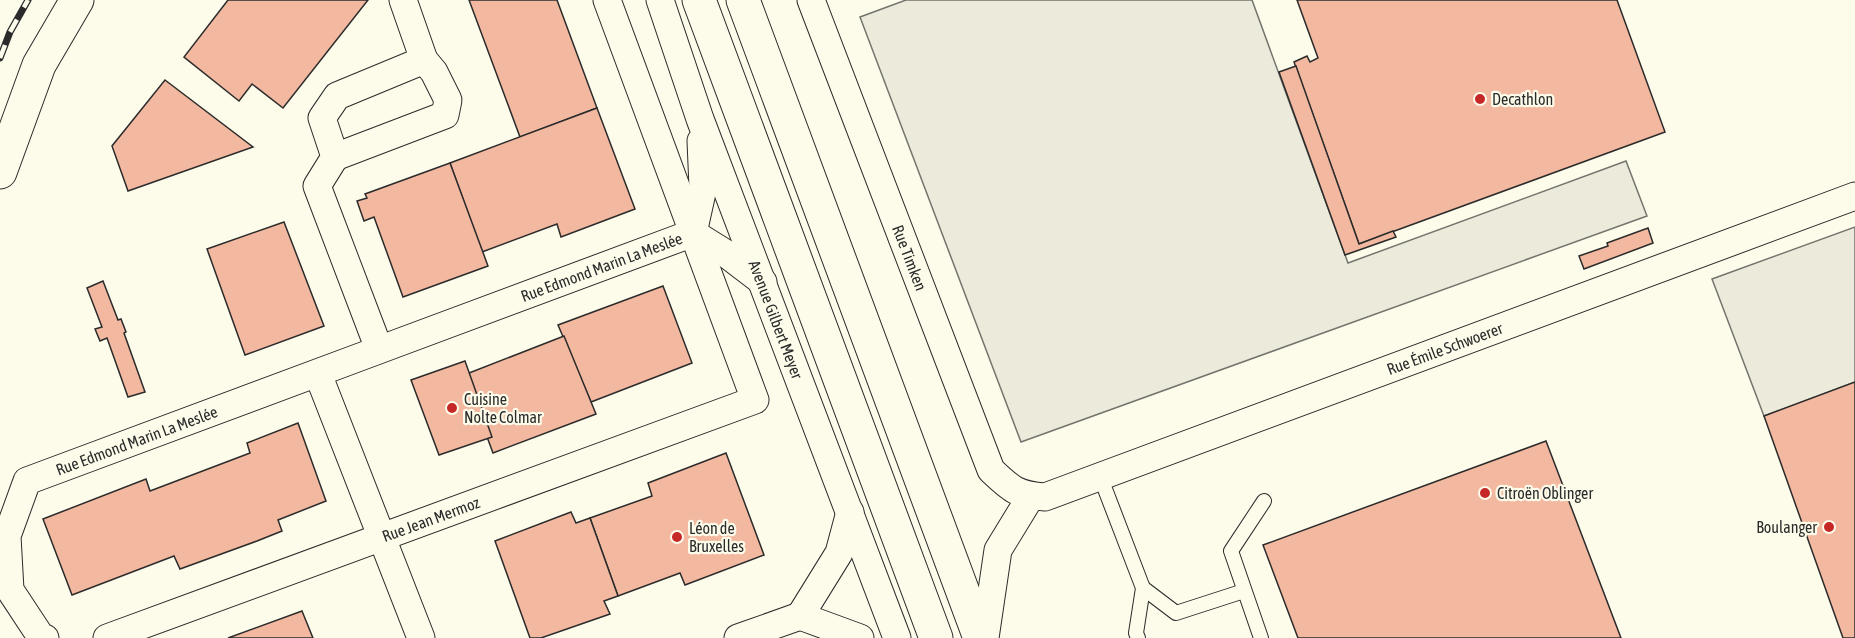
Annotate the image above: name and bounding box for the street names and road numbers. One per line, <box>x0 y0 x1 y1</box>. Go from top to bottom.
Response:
street label: Rue Timken <box>889 222 930 293</box>
street label: Rue Edmond Marin La Meslée <box>518 229 685 305</box>
street label: Avenue Gilbert Meyer <box>745 258 807 382</box>
street label: Rue Émile Schwoerer <box>1384 319 1505 378</box>
street label: Rue Edmond Marin La Meslée <box>53 402 220 479</box>
street label: Rue Jean Mermoz <box>380 493 482 545</box>

